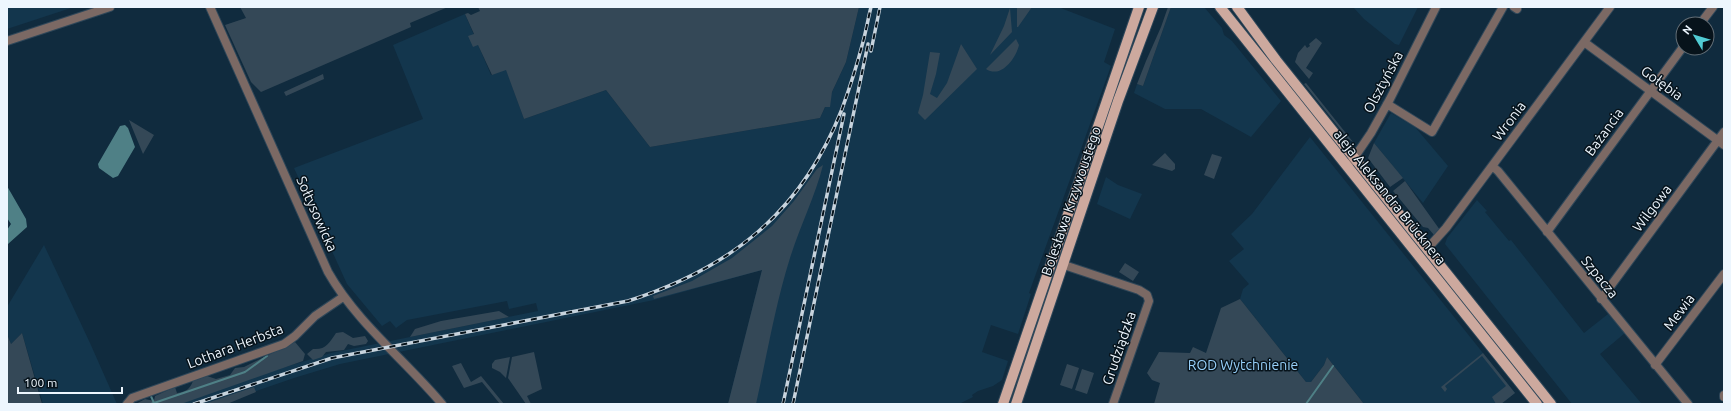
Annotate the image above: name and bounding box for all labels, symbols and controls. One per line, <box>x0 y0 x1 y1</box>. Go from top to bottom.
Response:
north arrow <box>1675 16 1715 56</box>
text: N <box>1680 23 1694 37</box>
street label: Olsztyńska <box>1360 48 1406 116</box>
street label: Gołębia <box>1638 62 1686 104</box>
street label: Wronia <box>1489 98 1529 144</box>
street label: Bażancia <box>1581 105 1627 159</box>
street label: Bolesława Krzywoustego <box>1038 124 1104 278</box>
street label: aleja Aleksandra Brücknera <box>1331 126 1449 268</box>
street label: Sołtysowicka <box>293 174 341 254</box>
street label: Wilgowa <box>1629 181 1675 235</box>
street label: Szpacza <box>1578 253 1622 301</box>
street label: Mewia <box>1660 291 1698 333</box>
street label: Grudziądzka <box>1099 309 1139 387</box>
street label: Lothara Herbsta <box>185 320 285 372</box>
park label: ROD Wytchnienie <box>1188 357 1298 373</box>
scale bar <box>18 369 122 395</box>
text: 100 m <box>24 376 57 389</box>

